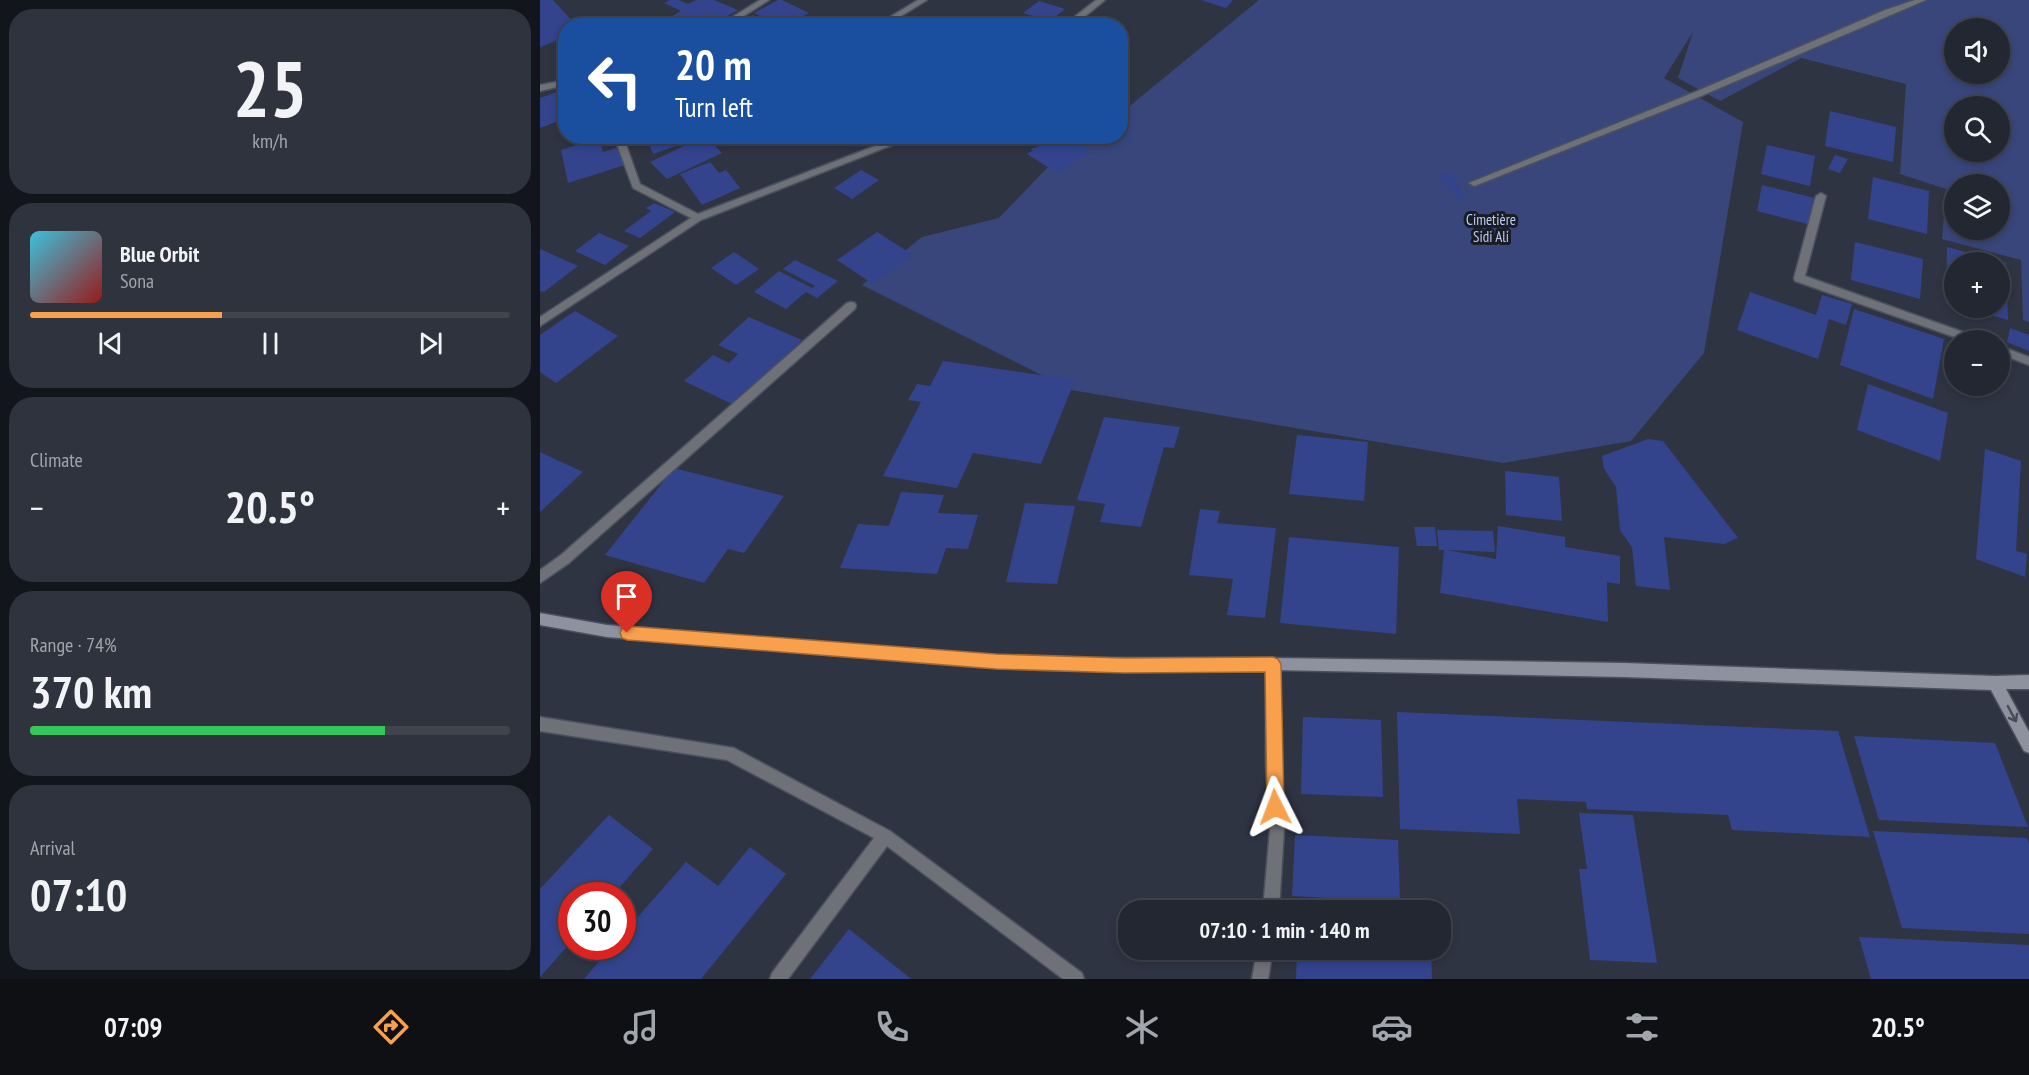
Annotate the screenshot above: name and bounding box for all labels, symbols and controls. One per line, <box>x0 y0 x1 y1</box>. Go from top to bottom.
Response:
map controls <box>1944 18 2010 396</box>
button: sound <box>1944 18 2010 84</box>
text: 20 m <box>675 37 752 92</box>
text: 25 <box>233 38 307 139</box>
icon: left <box>576 42 654 120</box>
text: Turn left <box>675 90 753 124</box>
button: search <box>1944 96 2010 162</box>
text: km/h <box>252 128 288 154</box>
button: layers <box>1944 174 2010 240</box>
park label: Cimetière Sidi Ali <box>1466 210 1516 246</box>
text: Blue Orbit <box>120 240 199 268</box>
button: + <box>1944 252 2010 318</box>
text: Sona <box>120 268 154 294</box>
icon: previous <box>94 327 127 360</box>
icon: pause <box>254 327 287 360</box>
icon: next <box>414 327 447 360</box>
button: − <box>1944 330 2010 396</box>
text: Climate <box>30 447 83 473</box>
text: 20.5° <box>225 477 315 535</box>
text: − <box>30 486 44 529</box>
text: + <box>496 486 510 529</box>
pin <box>601 571 652 633</box>
icon: arrive <box>610 580 643 613</box>
text: Range · 74% <box>30 632 117 658</box>
text: 370 km <box>30 662 152 720</box>
one-way arrow <box>2007 705 2018 723</box>
position arrow <box>1243 775 1307 839</box>
text: Arrival <box>30 835 75 861</box>
text: 07:10 <box>30 865 127 923</box>
speed limit sign: 30 <box>558 882 636 960</box>
text: 07:10 · 1 min · 140 m <box>1199 916 1370 944</box>
icon: directions <box>370 1006 412 1048</box>
icon: music <box>620 1006 662 1048</box>
icon: phone <box>871 1006 913 1048</box>
icon: climate <box>1121 1006 1163 1048</box>
icon: car <box>1371 1006 1413 1048</box>
icon: filters <box>1621 1006 1663 1048</box>
text: 07:09 <box>104 1010 162 1044</box>
text: 20.5° <box>1871 1010 1925 1044</box>

